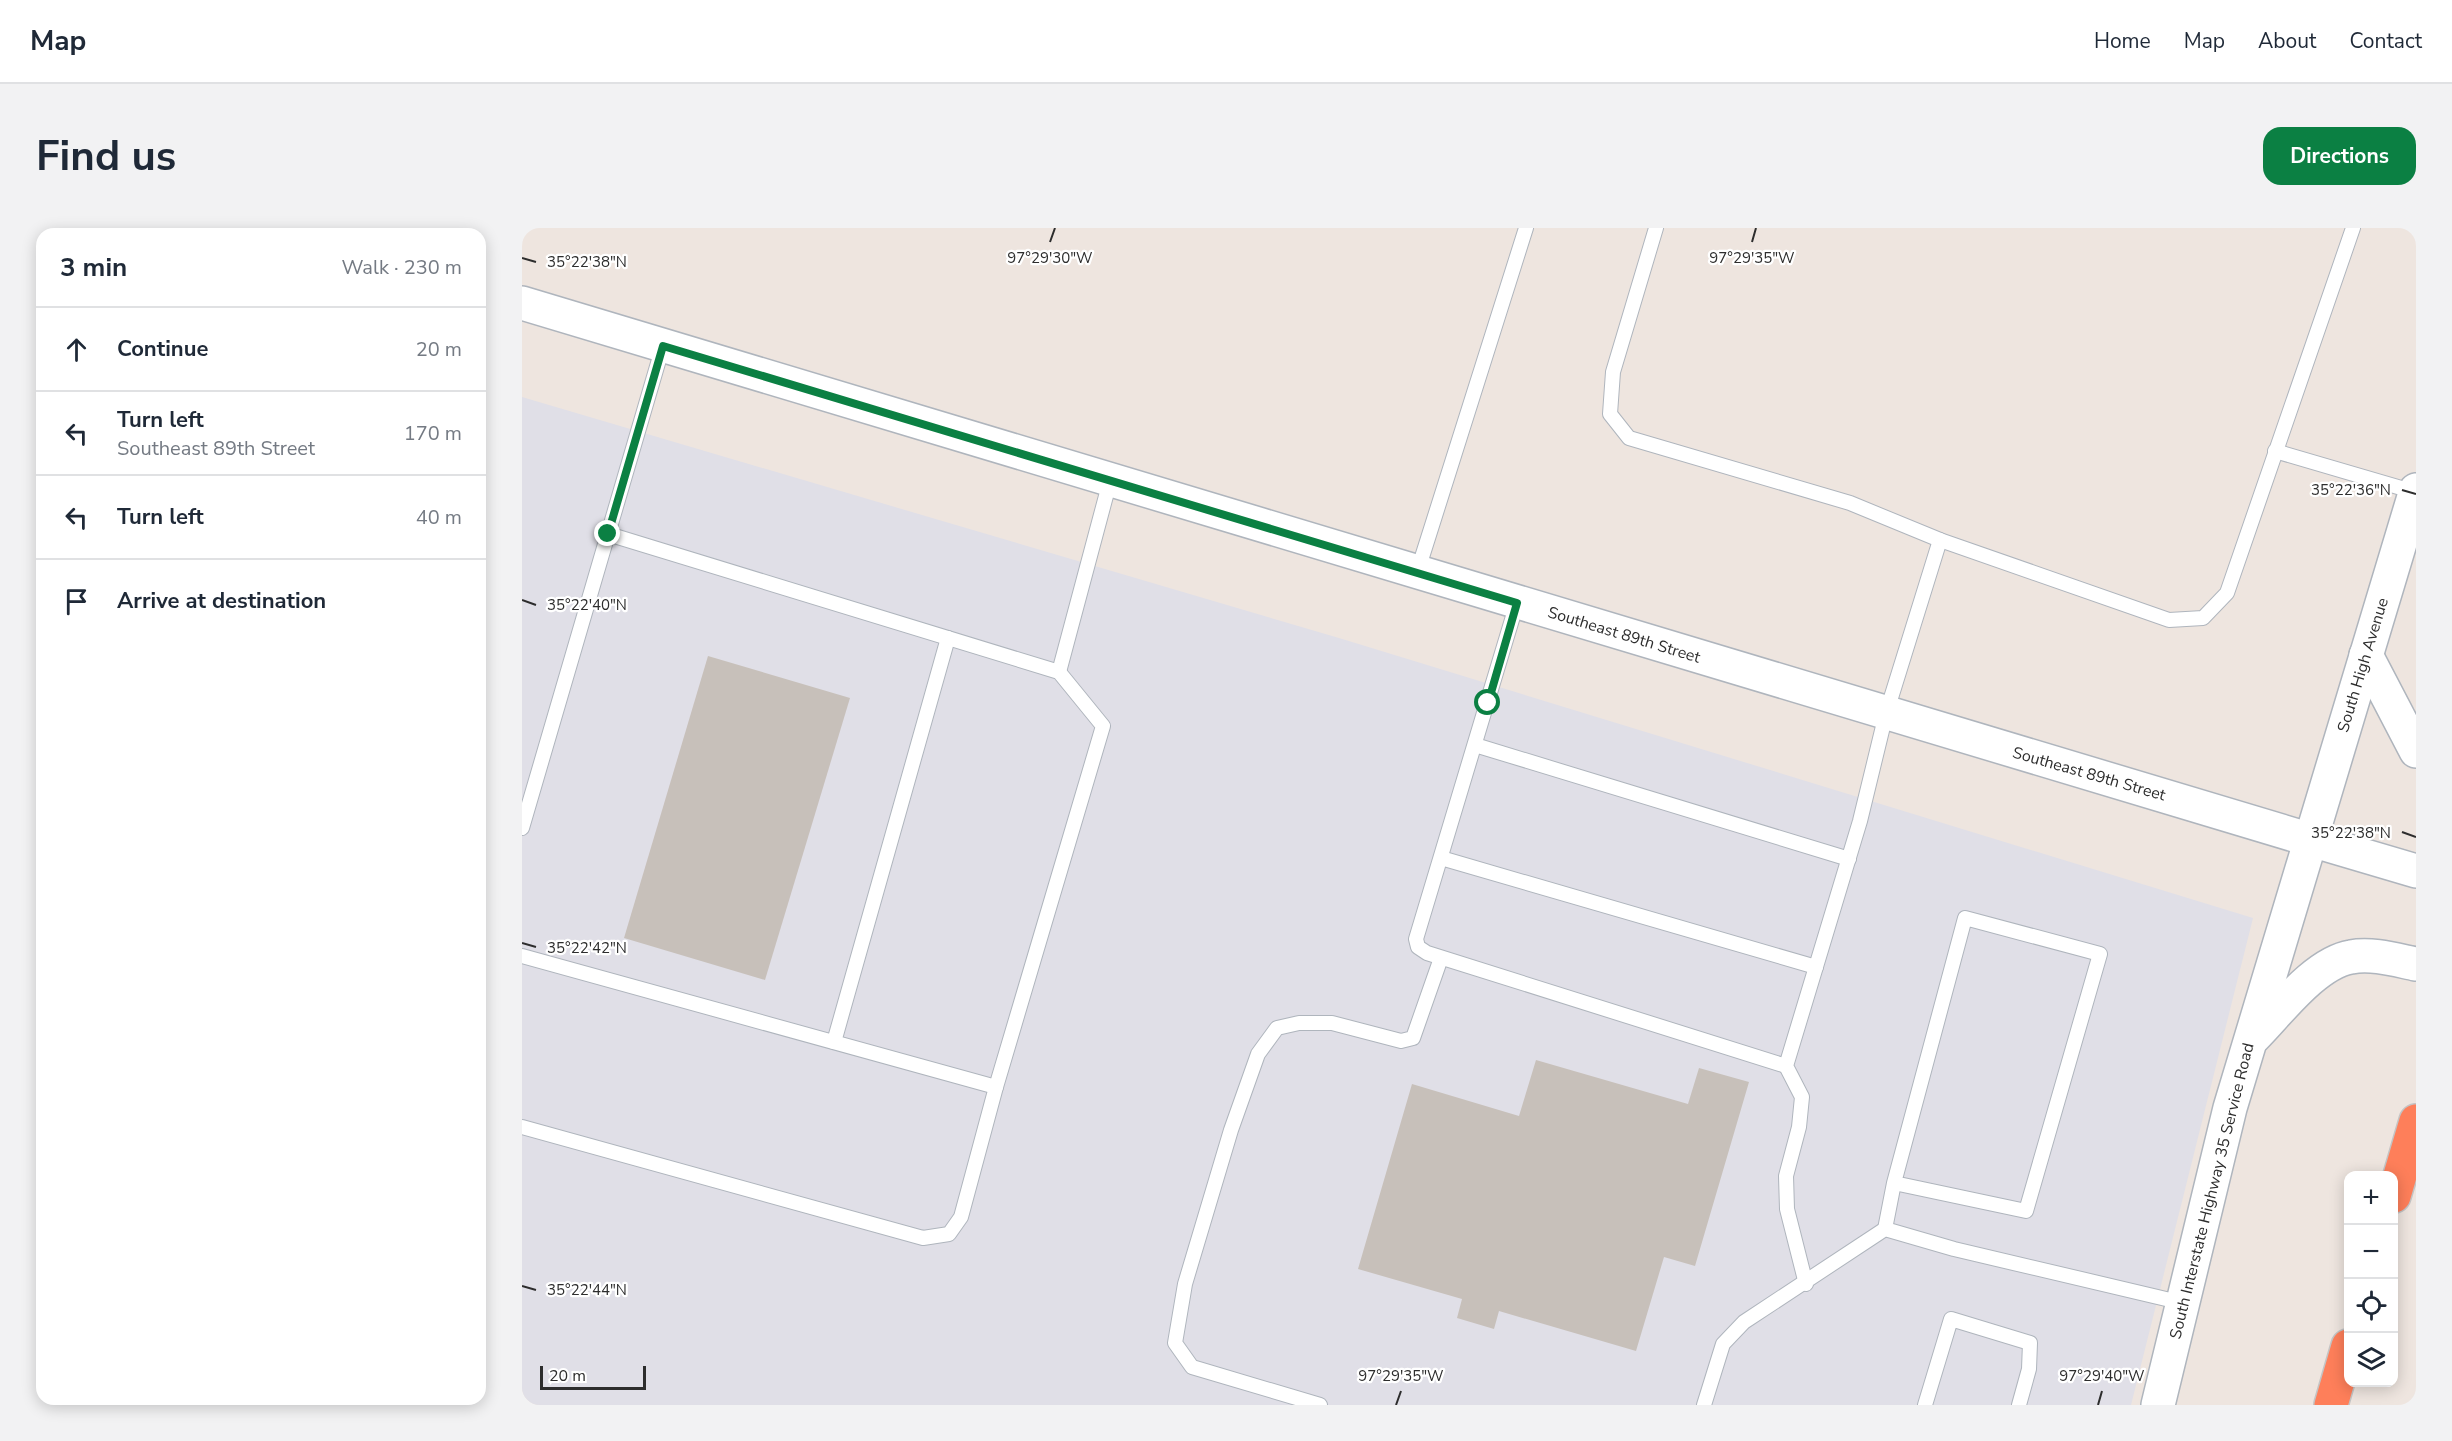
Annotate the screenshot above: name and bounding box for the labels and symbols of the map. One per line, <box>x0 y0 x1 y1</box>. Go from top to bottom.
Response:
text: 97°29'30"W <box>1007 248 1093 268</box>
text: 97°29'35"W <box>1709 248 1795 268</box>
text: 35°22'38"N <box>547 252 627 272</box>
text: 35°22'36"N <box>2311 480 2391 500</box>
route end <box>594 520 620 546</box>
text: 35°22'40"N <box>547 595 627 615</box>
street label: South High Avenue <box>2332 595 2394 735</box>
street label: Southeast 89th Street <box>1545 601 1703 669</box>
route start <box>1474 689 1500 715</box>
street label: Southeast 89th Street <box>2010 742 2169 807</box>
text: 35°22'38"N <box>2311 823 2391 843</box>
text: 35°22'42"N <box>547 938 627 958</box>
street label: South Interstate Highway 35 Service Road <box>2164 1041 2260 1341</box>
text: 35°22'44"N <box>547 1280 627 1300</box>
scale bar <box>540 1363 646 1390</box>
text: 97°29'35"W <box>1358 1366 1444 1386</box>
text: 97°29'40"W <box>2059 1366 2145 1386</box>

